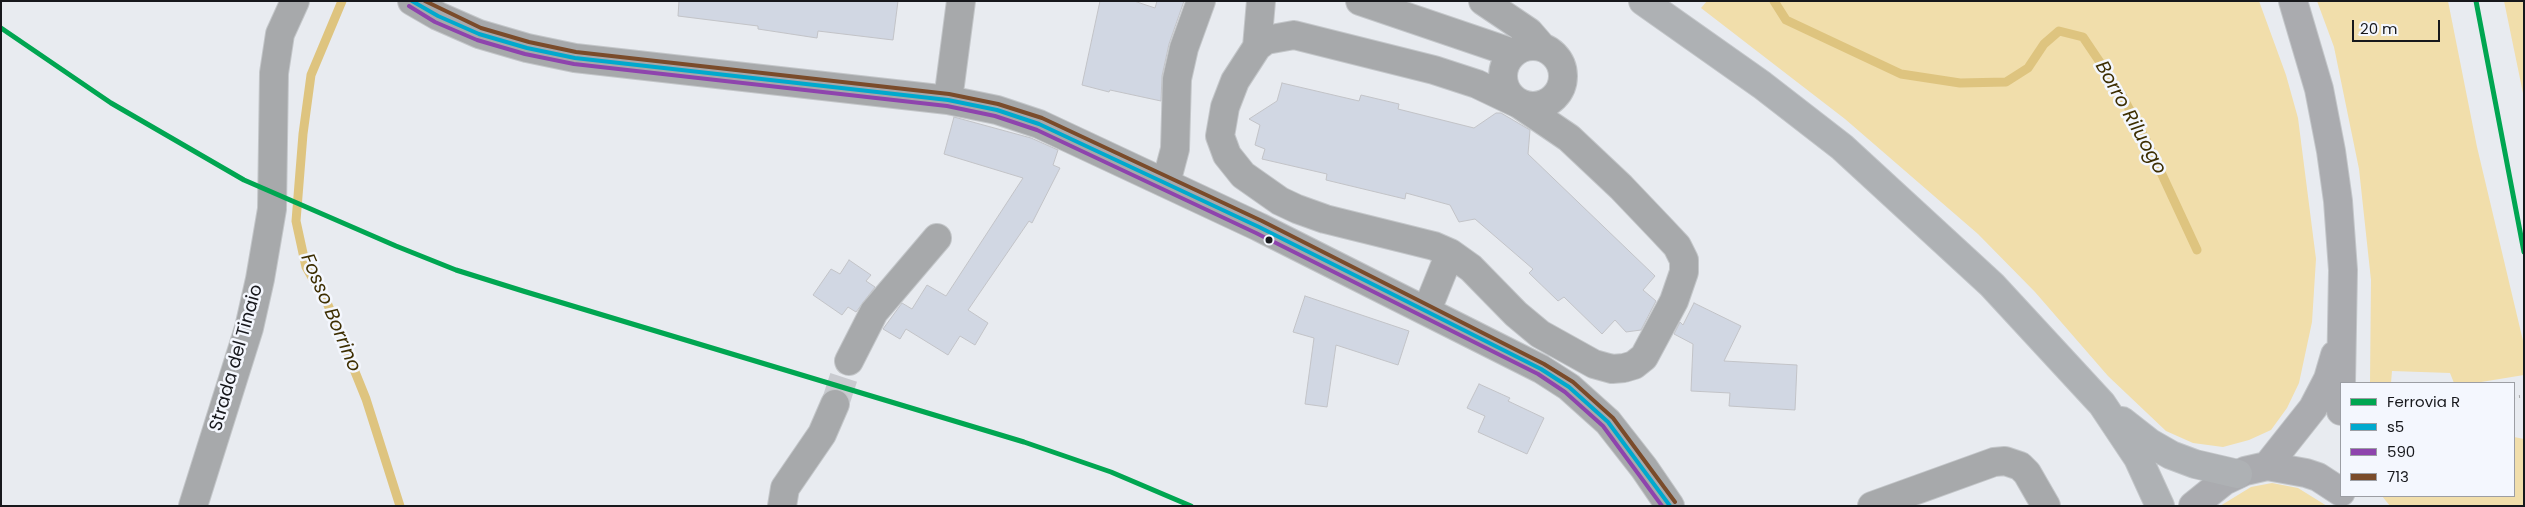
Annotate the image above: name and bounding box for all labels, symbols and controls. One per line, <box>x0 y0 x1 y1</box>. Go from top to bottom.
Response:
scale bar <box>2355 10 2442 42</box>
text: 20 m <box>2360 18 2398 39</box>
water label: Borro Riluogo <box>2089 57 2171 179</box>
unlabelled marker <box>1264 235 1274 245</box>
water label: Fosso Borrino <box>295 250 365 376</box>
street label: Strada del Tinaio <box>206 282 268 434</box>
legend <box>2340 382 2515 497</box>
text: Ferrovia R <box>2387 391 2460 412</box>
text: s5 <box>2387 416 2404 437</box>
text: 590 <box>2387 441 2415 462</box>
text: 713 <box>2387 466 2409 487</box>

